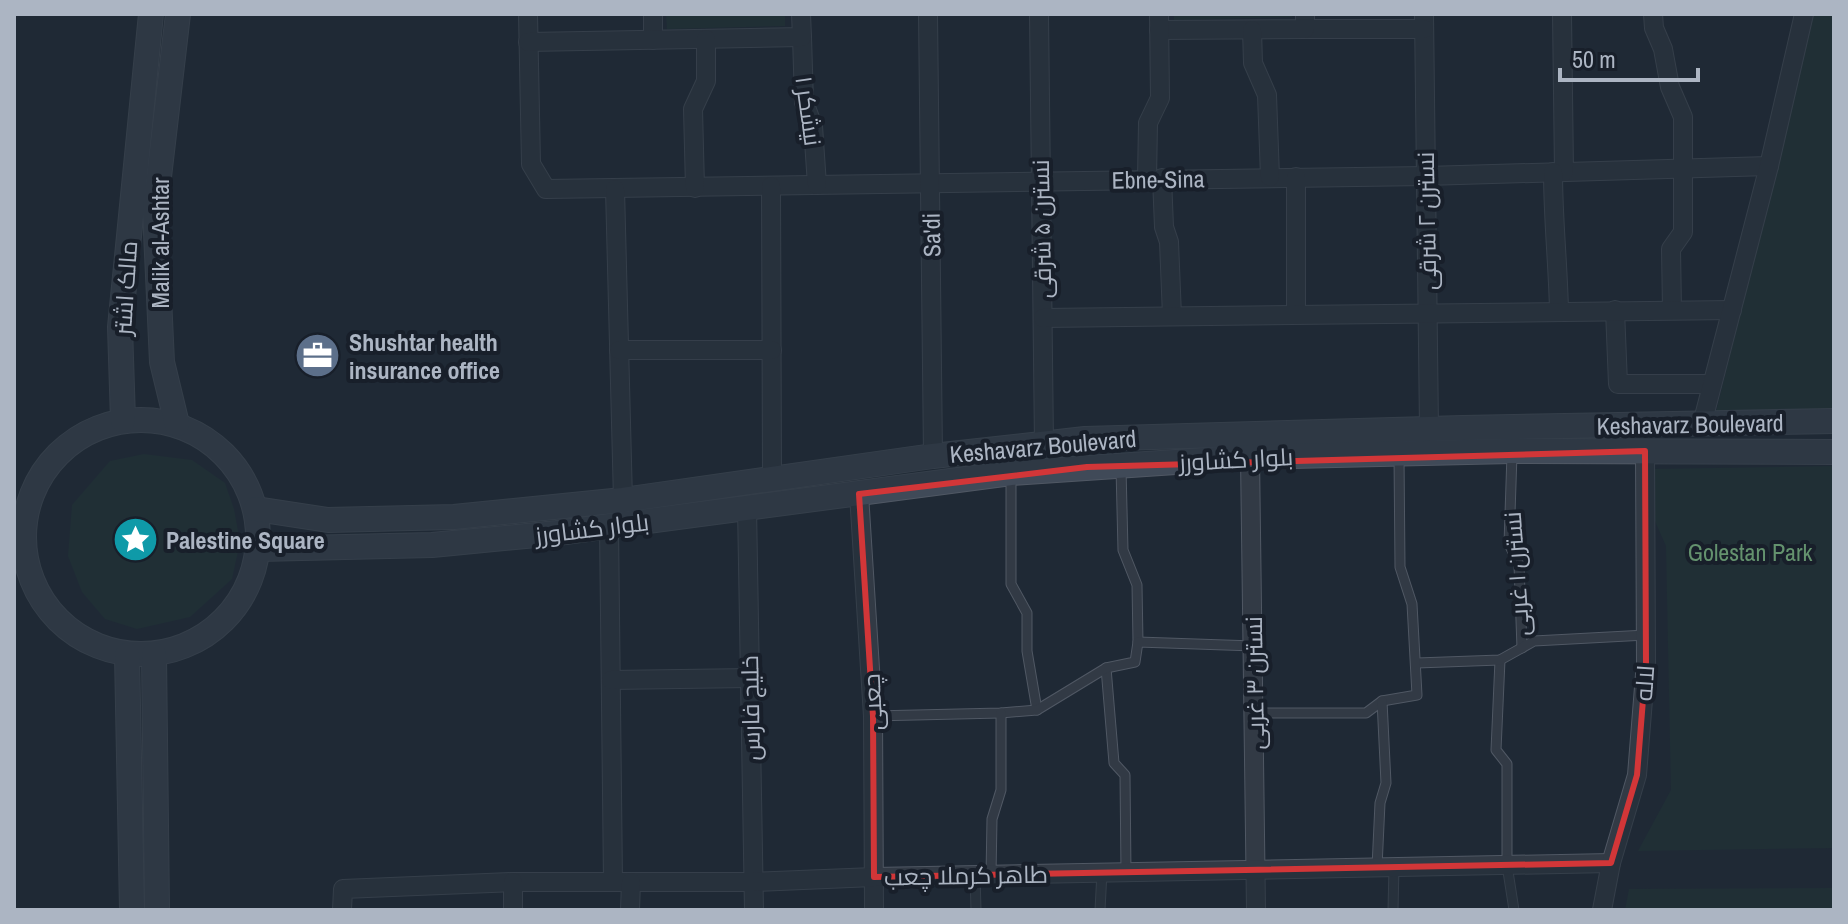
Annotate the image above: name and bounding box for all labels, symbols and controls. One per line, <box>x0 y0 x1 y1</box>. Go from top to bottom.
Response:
scale bar <box>1560 32 1698 82</box>
text: 50 m <box>1572 43 1616 75</box>
street label: نیشکر ۱ <box>788 74 830 148</box>
street label: نسترن ۲ شرقی <box>1409 151 1443 291</box>
street label: نسترن ۵ شرقی <box>1024 159 1058 299</box>
street label: Ebne-Sina <box>1111 162 1205 196</box>
street label: Malik al-Ashtar <box>144 177 176 309</box>
street label: Sa'di <box>915 213 947 257</box>
street label: مالک اشتر <box>106 240 144 338</box>
place label: Shushtar health insurance office <box>349 326 500 386</box>
office icon: Shushtar health insurance office <box>294 332 342 380</box>
street label: Keshavarz Boulevard <box>1596 406 1784 442</box>
street label: Keshavarz Boulevard <box>948 422 1138 470</box>
street label: بلوار کشاورز <box>1176 440 1294 478</box>
street label: بلوار کشاورز <box>531 505 651 551</box>
street label: نسترن ۱ غربی <box>1496 511 1536 637</box>
place icon: Palestine Square <box>111 516 159 564</box>
place label: Palestine Square <box>166 524 325 556</box>
park label: Golestan Park <box>1688 536 1813 568</box>
street label: نسترن ۳ غربی <box>1237 616 1271 750</box>
street label: خلیج فارس <box>733 655 768 761</box>
street label: لاله <box>1627 664 1661 702</box>
street label: چعبی <box>855 673 890 731</box>
street label: طاهر کرملا چعب <box>884 858 1048 893</box>

